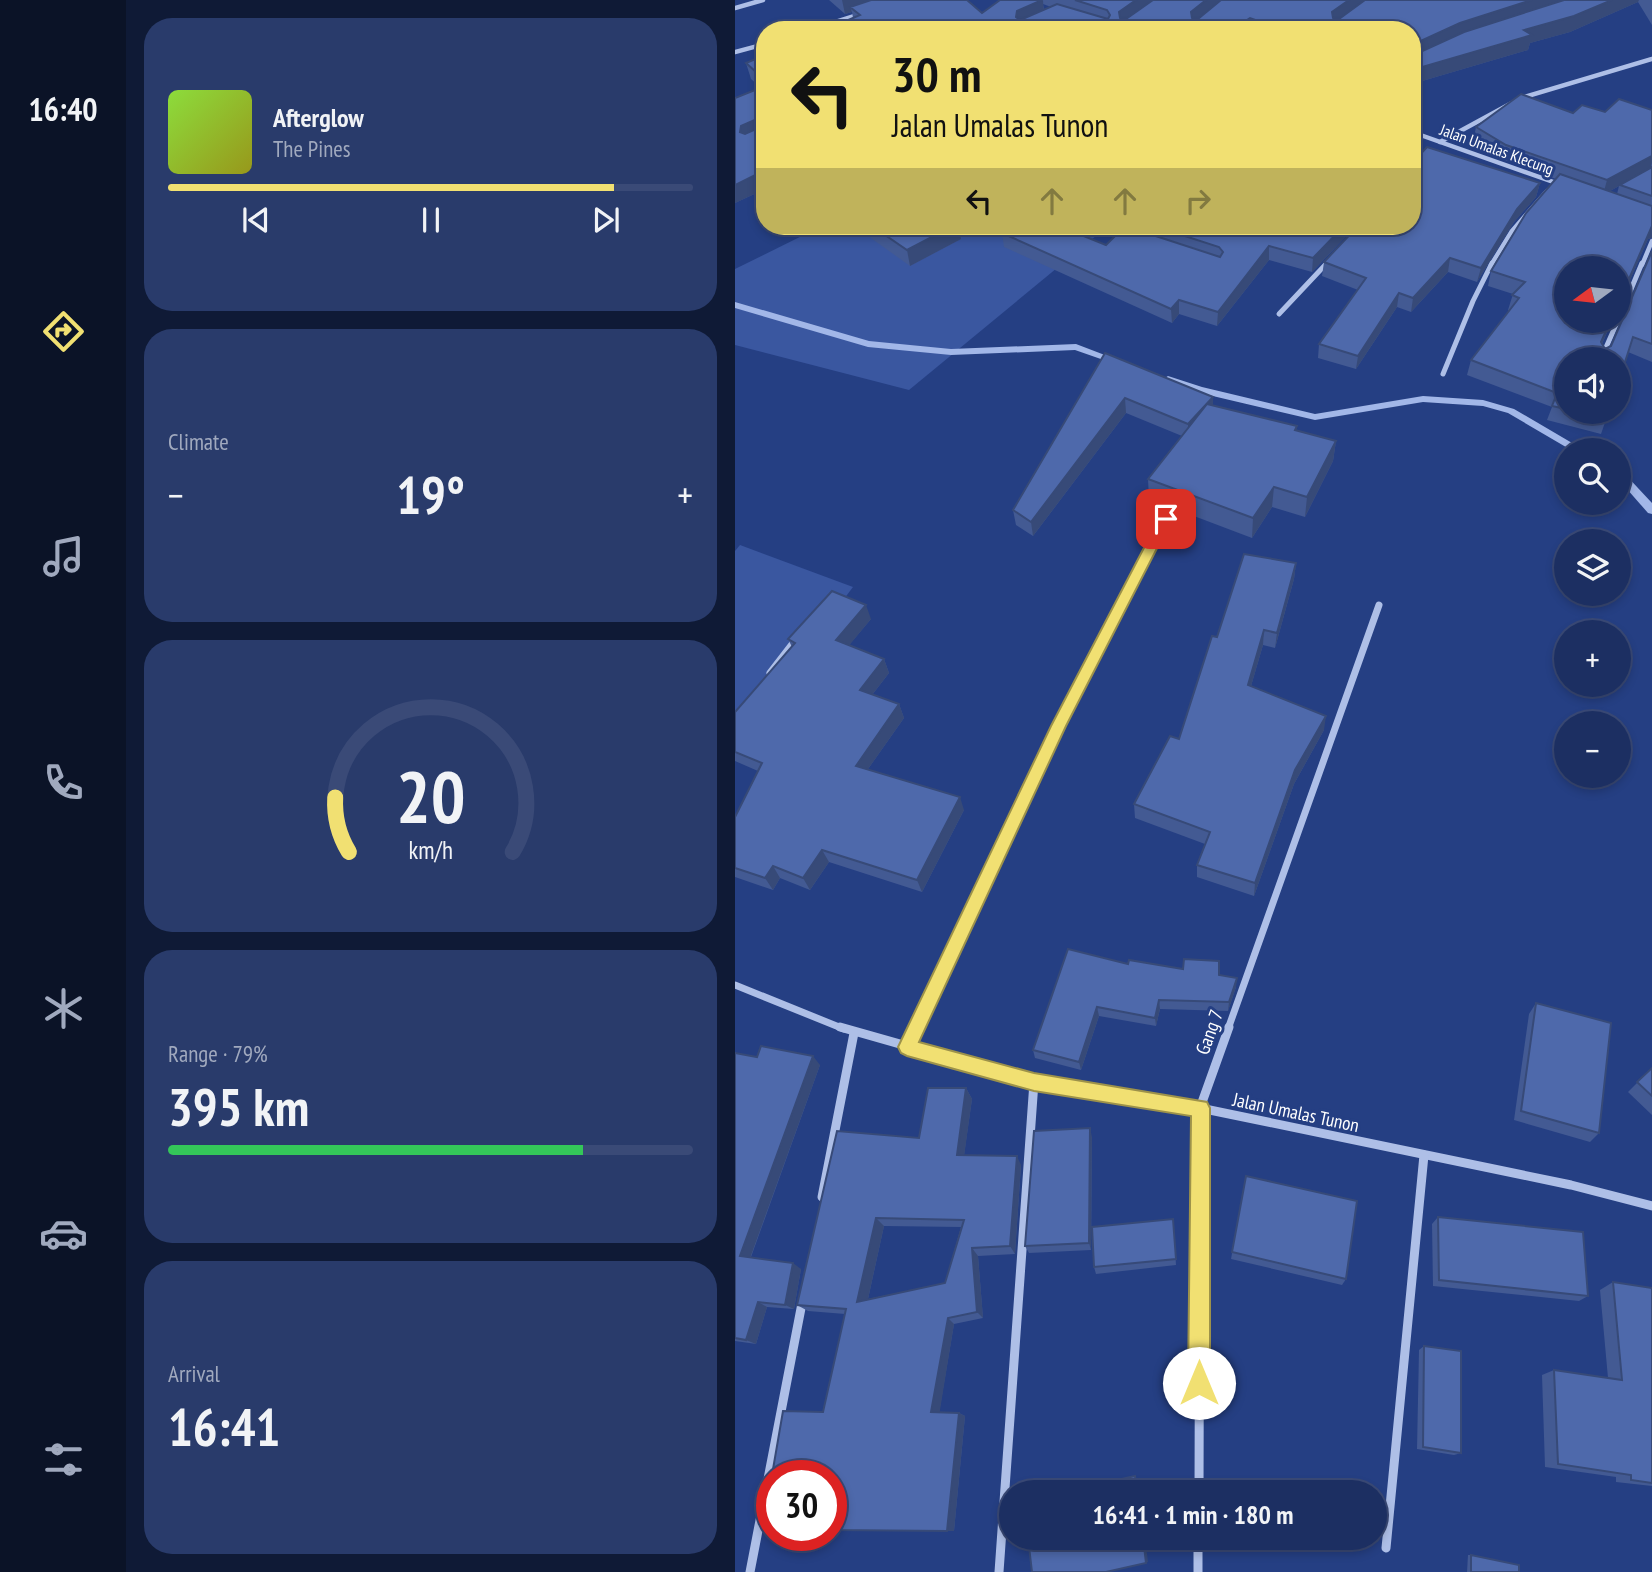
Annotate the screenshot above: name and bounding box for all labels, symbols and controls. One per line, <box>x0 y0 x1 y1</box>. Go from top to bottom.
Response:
text: 30 m <box>892 42 981 106</box>
icon: left <box>777 49 868 140</box>
text: 16:40 <box>28 88 98 130</box>
text: Afterglow <box>273 101 364 134</box>
text: Jalan Umalas Tunon <box>892 104 1108 146</box>
street label: Jalan Umalas Klecung <box>1436 119 1557 179</box>
text: The Pines <box>273 134 351 163</box>
icon: left <box>960 182 998 220</box>
icon: ahead <box>1033 182 1071 220</box>
icon: ahead <box>1106 182 1144 220</box>
icon: right <box>1179 182 1217 220</box>
icon: previous <box>237 201 275 239</box>
icon: pause <box>412 201 450 239</box>
icon: next <box>587 201 625 239</box>
north arrow <box>1554 256 1631 332</box>
map controls <box>1554 256 1631 788</box>
icon: directions <box>39 307 88 356</box>
button: sound <box>1554 347 1631 424</box>
text: Climate <box>168 427 229 456</box>
button: search <box>1554 438 1631 515</box>
text: 19° <box>396 461 465 528</box>
text: − <box>168 470 184 519</box>
text: + <box>677 470 693 519</box>
pin <box>1136 489 1196 549</box>
icon: arrive <box>1147 500 1185 538</box>
button: layers <box>1554 529 1631 606</box>
icon: music <box>39 532 88 581</box>
button: + <box>1554 620 1631 697</box>
button: − <box>1554 711 1631 788</box>
text: 20 <box>396 748 465 842</box>
icon: phone <box>39 758 88 807</box>
text: km/h <box>408 834 453 866</box>
icon: climate <box>39 984 88 1033</box>
street label: Gang 7 <box>1190 1006 1228 1058</box>
text: Range · 79% <box>168 1039 268 1068</box>
text: 395 km <box>168 1073 309 1140</box>
street label: Jalan Umalas Tunon <box>1230 1087 1361 1137</box>
icon: car <box>39 1209 88 1258</box>
position arrow <box>1162 1346 1236 1420</box>
text: Arrival <box>168 1359 220 1388</box>
text: 16:41 <box>168 1393 280 1460</box>
icon: filters <box>39 1435 88 1484</box>
speed limit sign: 30 <box>756 1460 847 1551</box>
text: 16:41 · 1 min · 180 m <box>1093 1498 1293 1531</box>

